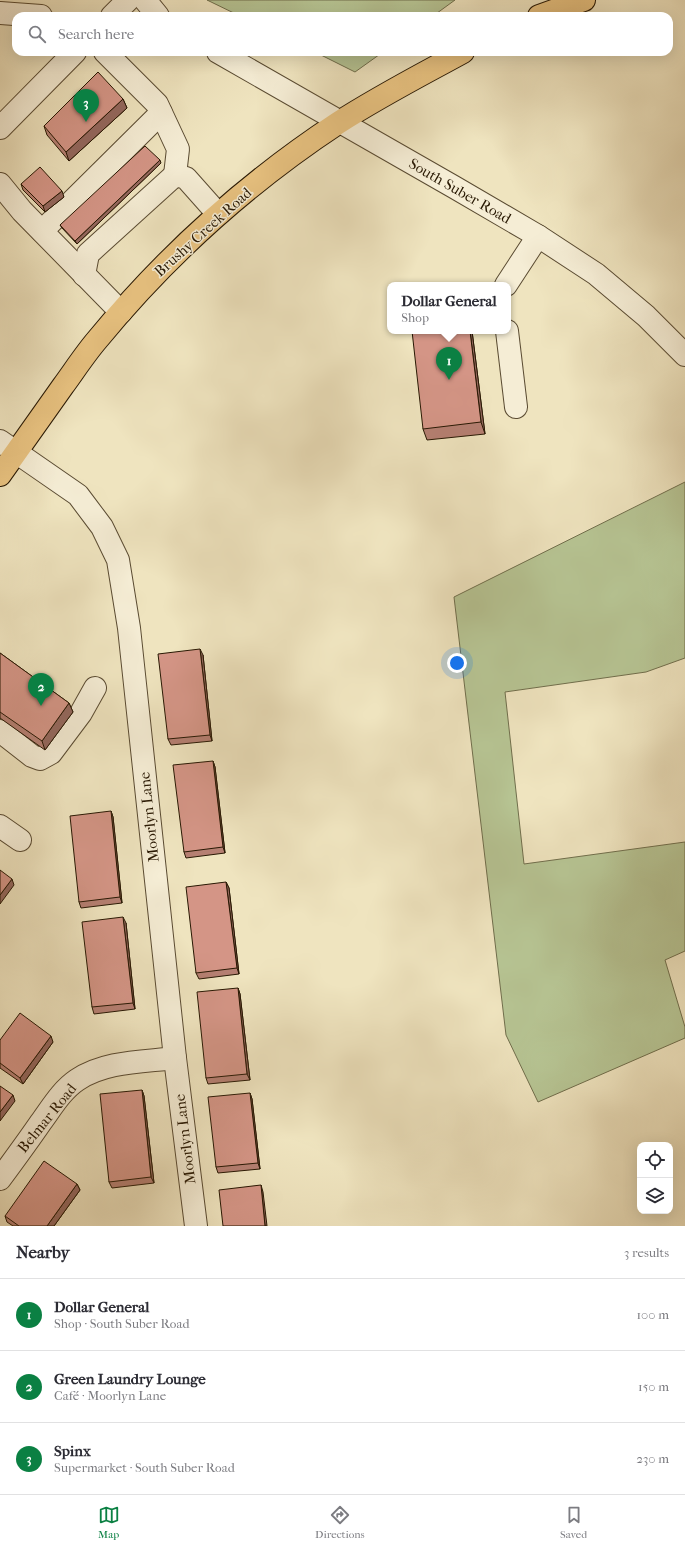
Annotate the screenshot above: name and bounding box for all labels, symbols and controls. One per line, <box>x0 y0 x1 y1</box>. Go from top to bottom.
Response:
search box <box>12 12 673 56</box>
icon: search <box>26 23 48 45</box>
text: Search here <box>58 25 134 43</box>
pin: 3 <box>73 89 99 122</box>
street label: South Suber Road <box>406 154 515 228</box>
street label: Brushy Creek Road <box>151 183 256 280</box>
popup <box>387 282 511 334</box>
text: Dollar General <box>401 292 497 310</box>
text: Shop <box>401 310 429 325</box>
pin: 1 <box>436 347 462 380</box>
your location <box>447 653 467 673</box>
pin: 2 <box>28 673 54 706</box>
street label: Moorlyn Lane <box>135 770 163 863</box>
street label: Belmar Road <box>14 1079 81 1156</box>
street label: Moorlyn Lane <box>170 1092 199 1185</box>
map controls <box>637 1142 673 1214</box>
button: locate <box>637 1142 673 1178</box>
button: layers <box>637 1178 673 1214</box>
text: Nearby <box>16 1242 70 1262</box>
text: 3 results <box>624 1245 669 1260</box>
text: Dollar General <box>54 1298 149 1316</box>
text: 1 <box>27 1307 31 1322</box>
text: 100 m <box>636 1307 669 1322</box>
text: Shop · South Suber Road <box>54 1316 189 1331</box>
text: Green Laundry Lounge <box>54 1370 206 1388</box>
text: 2 <box>26 1379 32 1394</box>
text: 150 m <box>638 1379 669 1394</box>
text: Café · Moorlyn Lane <box>54 1388 166 1403</box>
text: Spinx <box>54 1442 91 1460</box>
text: 3 <box>26 1451 32 1466</box>
text: 230 m <box>636 1451 669 1466</box>
text: Supermarket · South Suber Road <box>54 1460 235 1475</box>
tab: Map <box>98 1504 120 1541</box>
tab: Directions <box>315 1504 365 1541</box>
tab: Saved <box>560 1504 587 1541</box>

